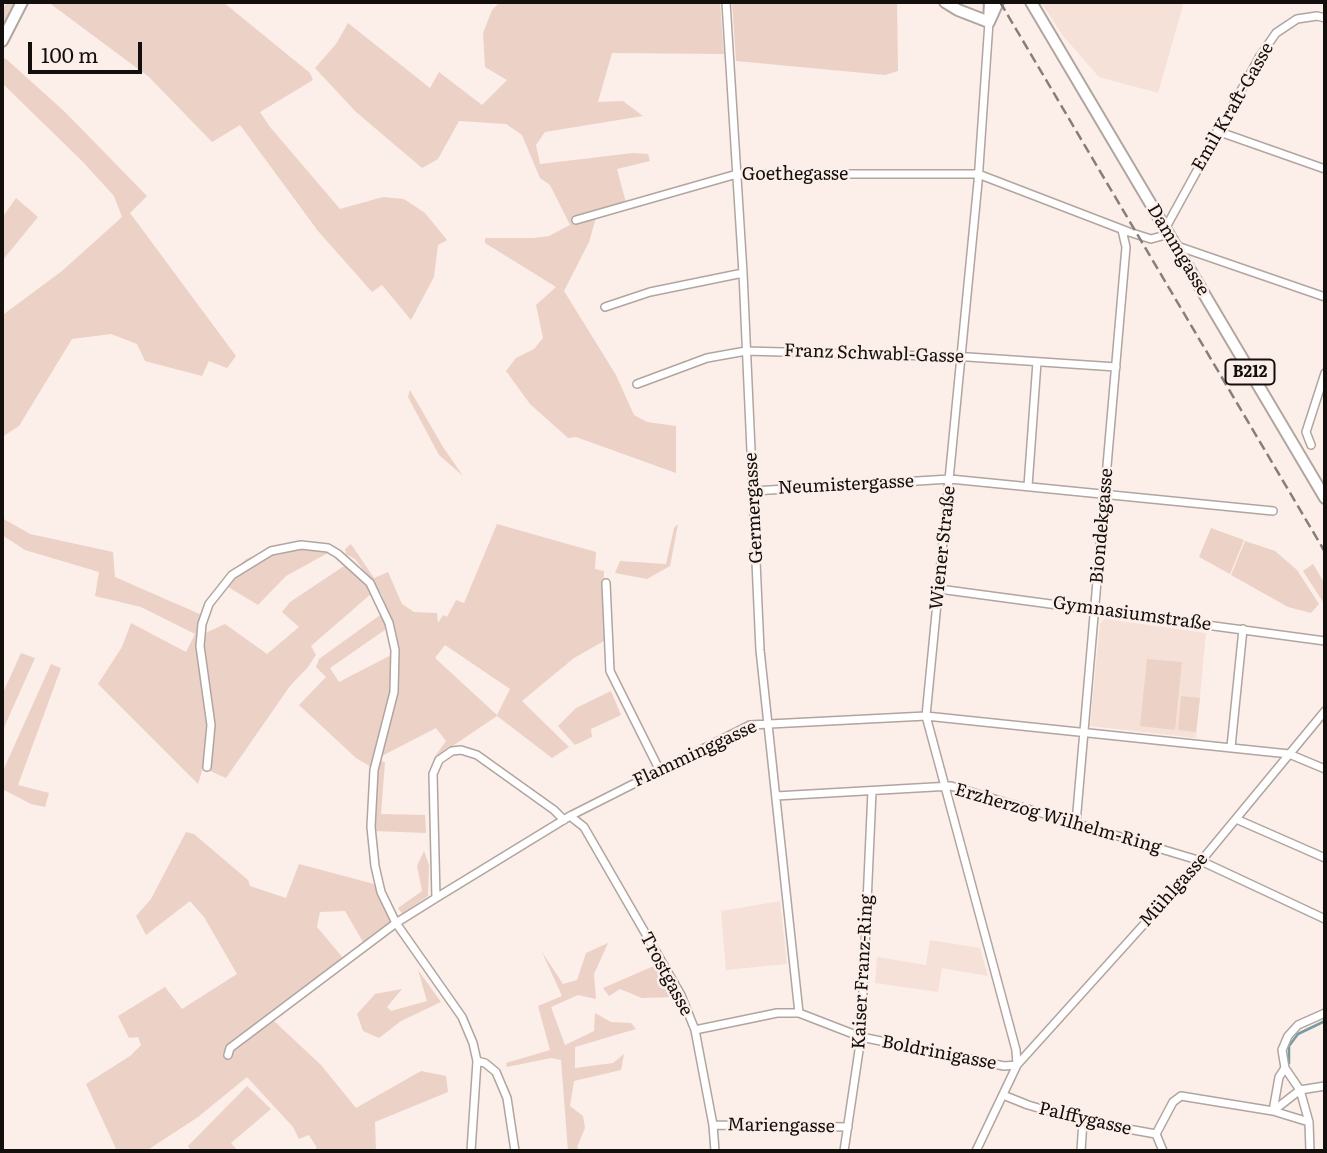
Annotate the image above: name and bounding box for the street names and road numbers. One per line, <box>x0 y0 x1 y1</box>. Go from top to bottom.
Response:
street label: Emil Kraft-Gasse <box>1187 39 1279 175</box>
street label: Goethegasse <box>742 164 848 186</box>
street label: Dammgasse <box>1142 200 1214 300</box>
street label: Franz Schwabl-Gasse <box>784 340 964 368</box>
road number: B212 <box>1226 360 1274 384</box>
street label: Germergasse <box>740 452 768 564</box>
street label: Biondekgasse <box>1086 467 1118 585</box>
street label: Neumistergasse <box>777 471 915 499</box>
street label: Wiener Straße <box>926 485 960 611</box>
street label: Gymnasiumstraße <box>1051 592 1213 636</box>
street label: Flamminggasse <box>630 716 760 792</box>
street label: Erzherzog Wilhelm-Ring <box>952 779 1164 859</box>
street label: Mühlgasse <box>1135 849 1213 931</box>
street label: Kaiser Franz-Ring <box>848 894 878 1050</box>
street label: Trostgasse <box>635 928 697 1020</box>
street label: Boldrinigasse <box>880 1031 998 1075</box>
street label: Palffygasse <box>1037 1098 1133 1140</box>
street label: Mariengasse <box>727 1114 835 1138</box>

